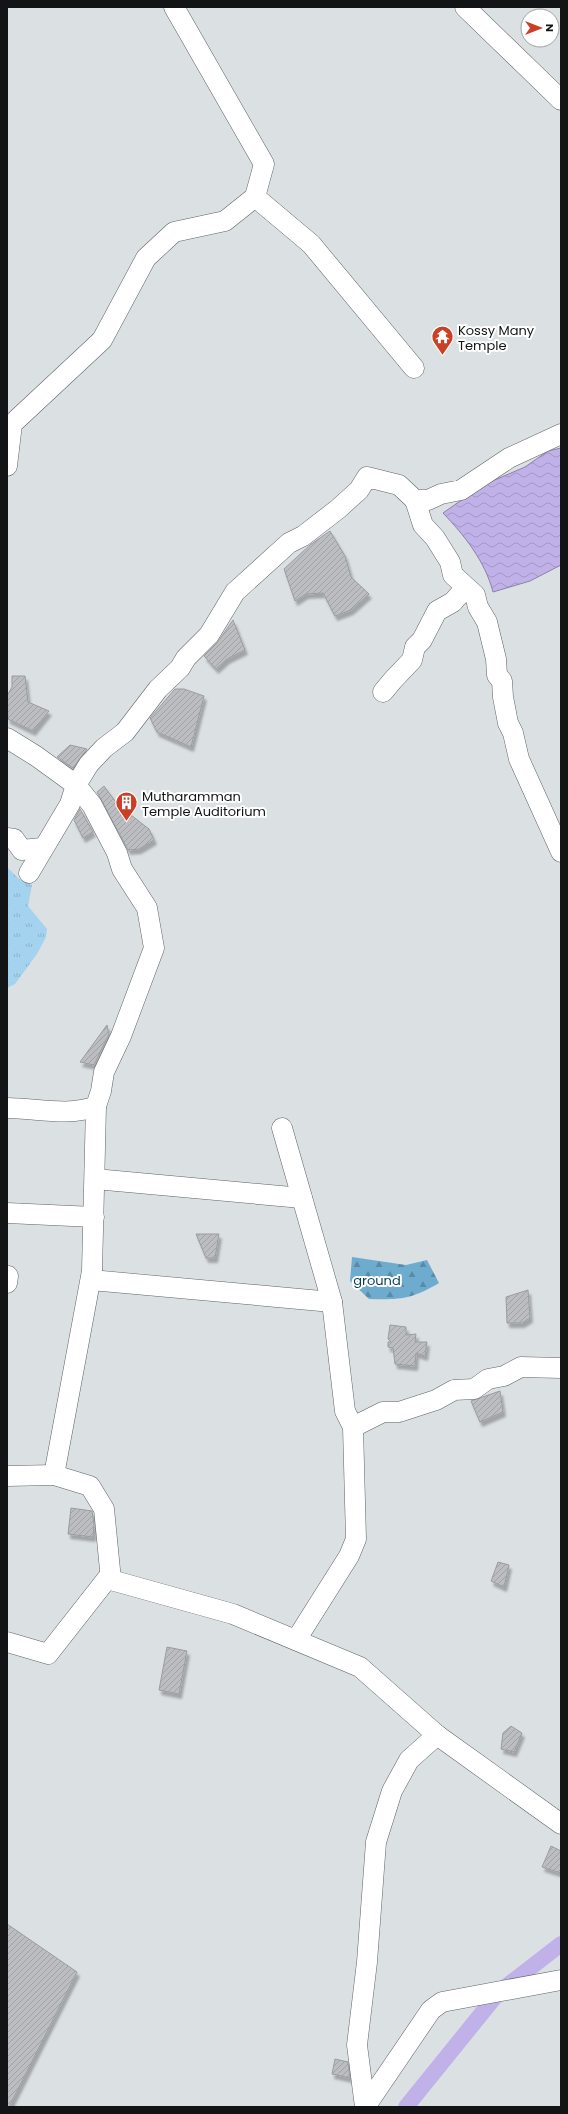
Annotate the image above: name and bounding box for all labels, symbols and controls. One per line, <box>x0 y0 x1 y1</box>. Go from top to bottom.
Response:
north arrow <box>520 8 560 48</box>
text: N <box>542 24 558 32</box>
place label: Kossy Many Temple <box>458 321 535 355</box>
temple icon: Kossy Many Temple <box>429 324 455 357</box>
place label: Mutharamman Temple Auditorium <box>142 787 266 821</box>
building icon: Mutharamman Temple Auditorium <box>113 790 139 823</box>
park label: ground <box>353 1271 401 1290</box>

